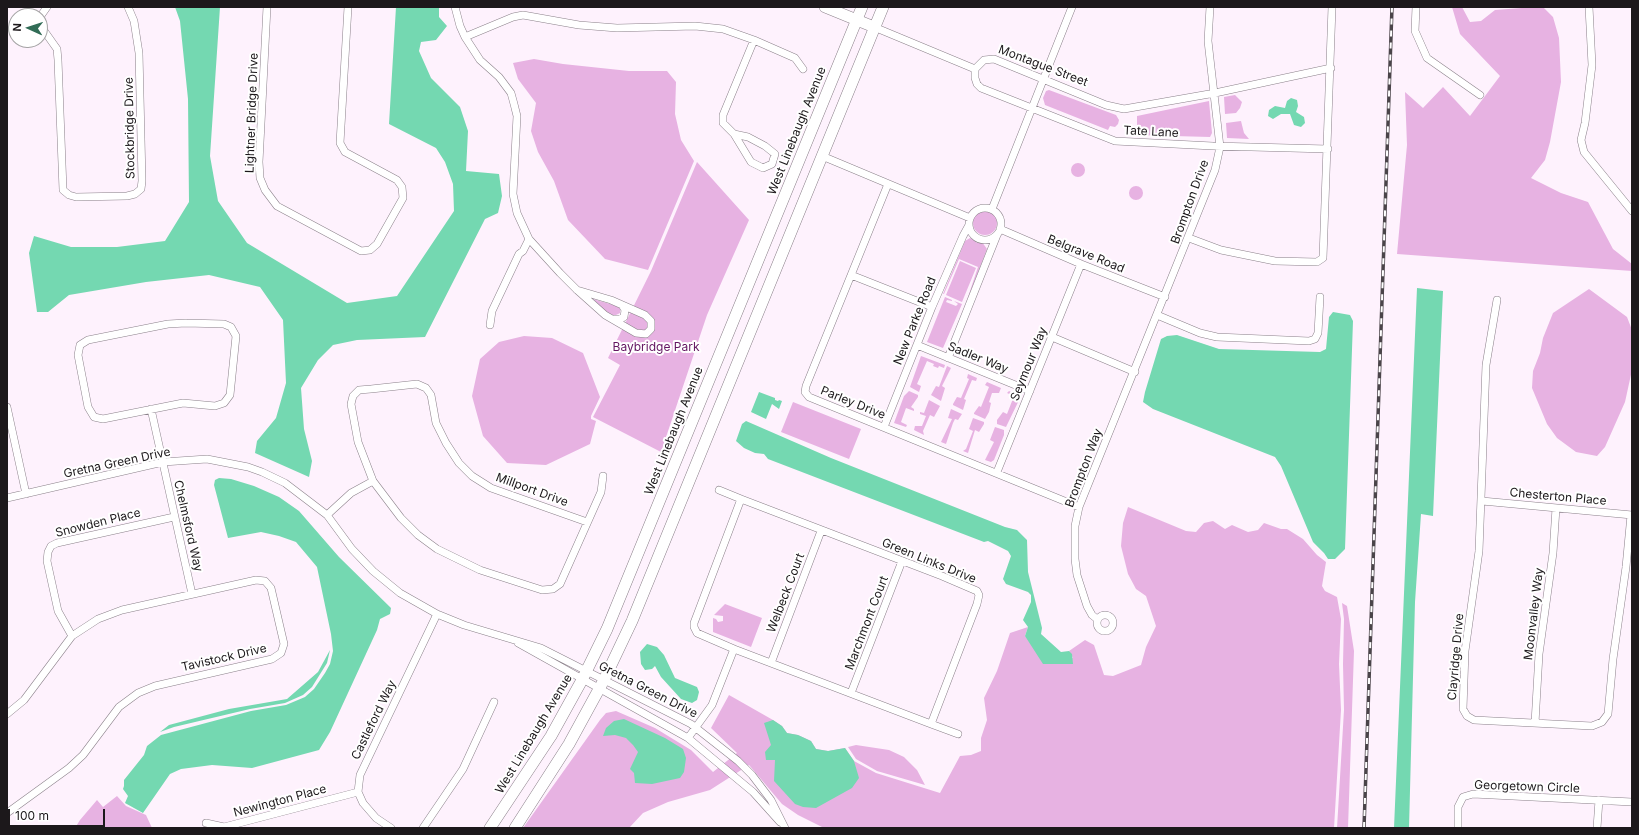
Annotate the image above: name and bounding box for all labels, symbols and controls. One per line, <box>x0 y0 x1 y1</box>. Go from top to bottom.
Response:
north arrow <box>8 8 48 48</box>
text: N <box>10 23 24 32</box>
street label: Montague Street <box>996 42 1090 90</box>
street label: Lightner Bridge Drive <box>243 53 261 173</box>
street label: West Linebaugh Avenue <box>765 65 829 197</box>
street label: Stockbridge Drive <box>122 77 138 179</box>
street label: Tate Lane <box>1123 123 1179 141</box>
street label: Brompton Drive <box>1168 158 1212 246</box>
street label: Belgrave Road <box>1045 232 1127 276</box>
street label: New Parke Road <box>891 275 939 367</box>
street label: Seymour Way <box>1008 325 1050 403</box>
street label: Sadler Way <box>946 339 1010 377</box>
park label: Baybridge Park <box>613 340 699 354</box>
street label: West Linebaugh Avenue <box>642 365 706 497</box>
street label: Parley Drive <box>818 383 888 423</box>
street label: Brompton Way <box>1062 427 1106 509</box>
street label: Gretna Green Drive <box>62 445 172 481</box>
street label: Millport Drive <box>494 470 570 510</box>
street label: Chelmsford Way <box>170 479 206 573</box>
street label: Chesterton Place <box>1509 486 1607 508</box>
street label: Snowden Place <box>54 505 142 541</box>
street label: Green Links Drive <box>880 535 978 587</box>
street label: Welbeck Court <box>764 551 808 635</box>
street label: Moonvalley Way <box>1521 567 1547 661</box>
street label: Marchmont Court <box>842 574 892 672</box>
street label: Clayridge Drive <box>1445 613 1467 701</box>
street label: Tavistock Drive <box>180 641 268 675</box>
street label: Gretna Green Drive <box>596 659 700 721</box>
street label: West Linebaugh Avenue <box>493 672 575 796</box>
street label: Castleford Way <box>349 678 399 762</box>
street label: Georgetown Circle <box>1474 778 1580 796</box>
street label: Newington Place <box>232 782 328 820</box>
scale bar <box>10 801 107 827</box>
text: 100 m <box>15 808 49 823</box>

